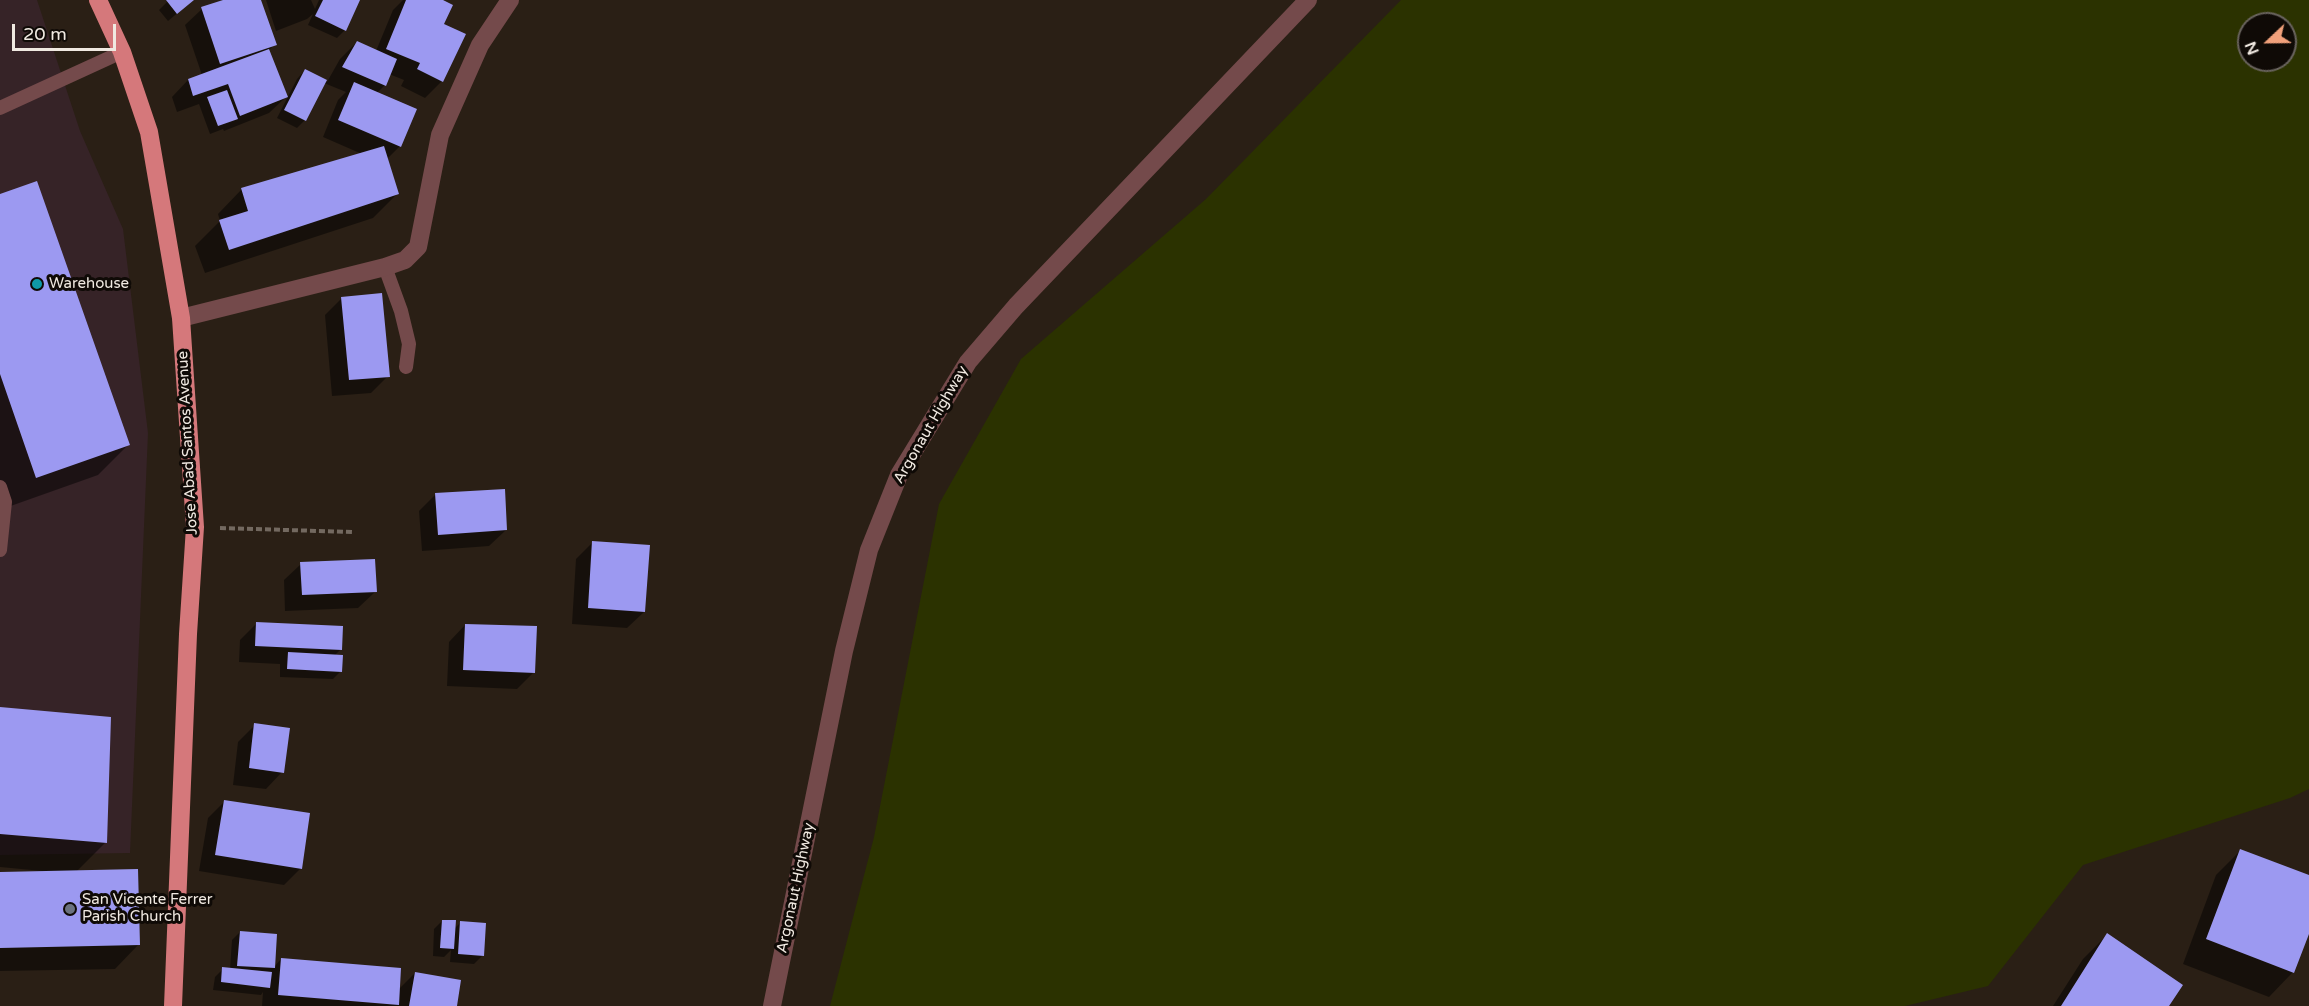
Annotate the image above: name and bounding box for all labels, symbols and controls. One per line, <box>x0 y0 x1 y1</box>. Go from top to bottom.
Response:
scale bar <box>15 12 118 50</box>
north arrow <box>2237 12 2297 72</box>
text: 20 m <box>23 23 67 45</box>
text: N <box>2240 38 2264 58</box>
place label: Warehouse <box>49 275 129 293</box>
marker: Warehouse <box>30 277 44 291</box>
street label: Jose Abad Santos Avenue <box>174 351 202 535</box>
street label: Argonaut Highway <box>890 363 972 487</box>
street label: Argonaut Highway <box>773 821 819 955</box>
place label: San Vicente Ferrer Parish Church <box>82 891 213 926</box>
marker: San Vicente Ferrer Parish Church <box>63 902 77 916</box>

